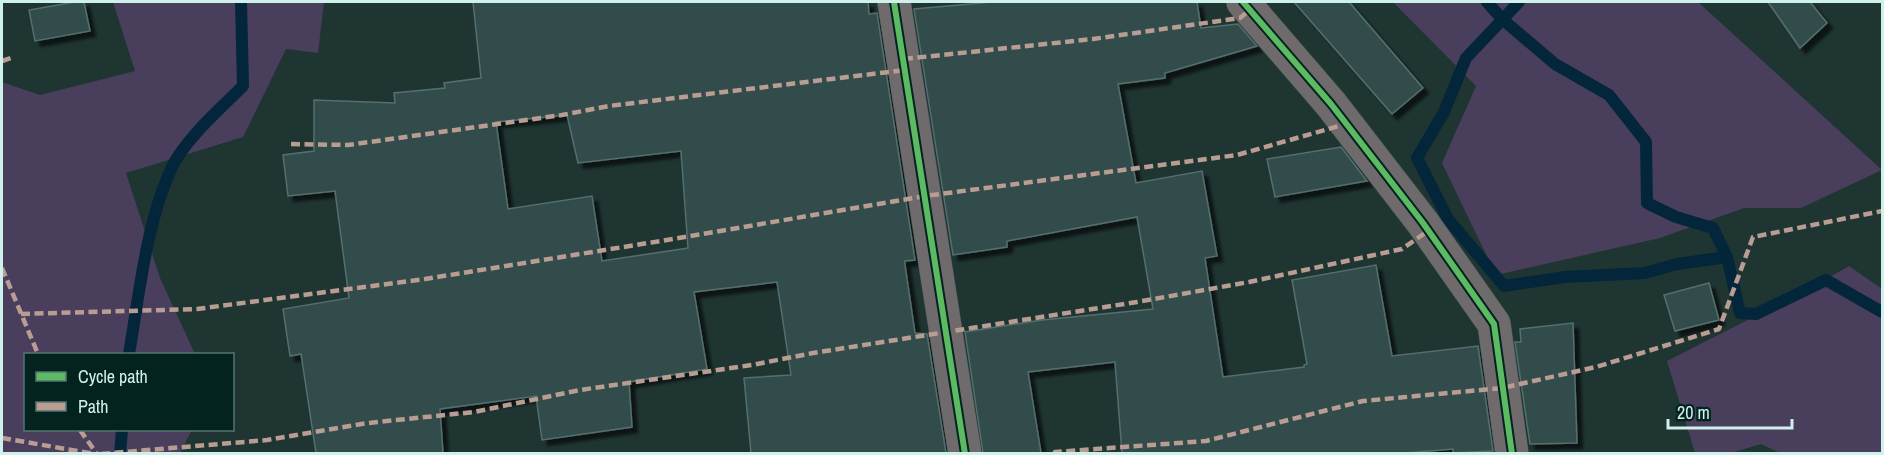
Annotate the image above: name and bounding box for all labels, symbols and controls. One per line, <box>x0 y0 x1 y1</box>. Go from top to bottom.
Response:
legend <box>24 353 234 431</box>
text: Cycle path <box>78 364 148 389</box>
scale bar <box>1668 392 1792 430</box>
text: Path <box>78 394 108 419</box>
text: 20 m <box>1677 400 1710 425</box>

